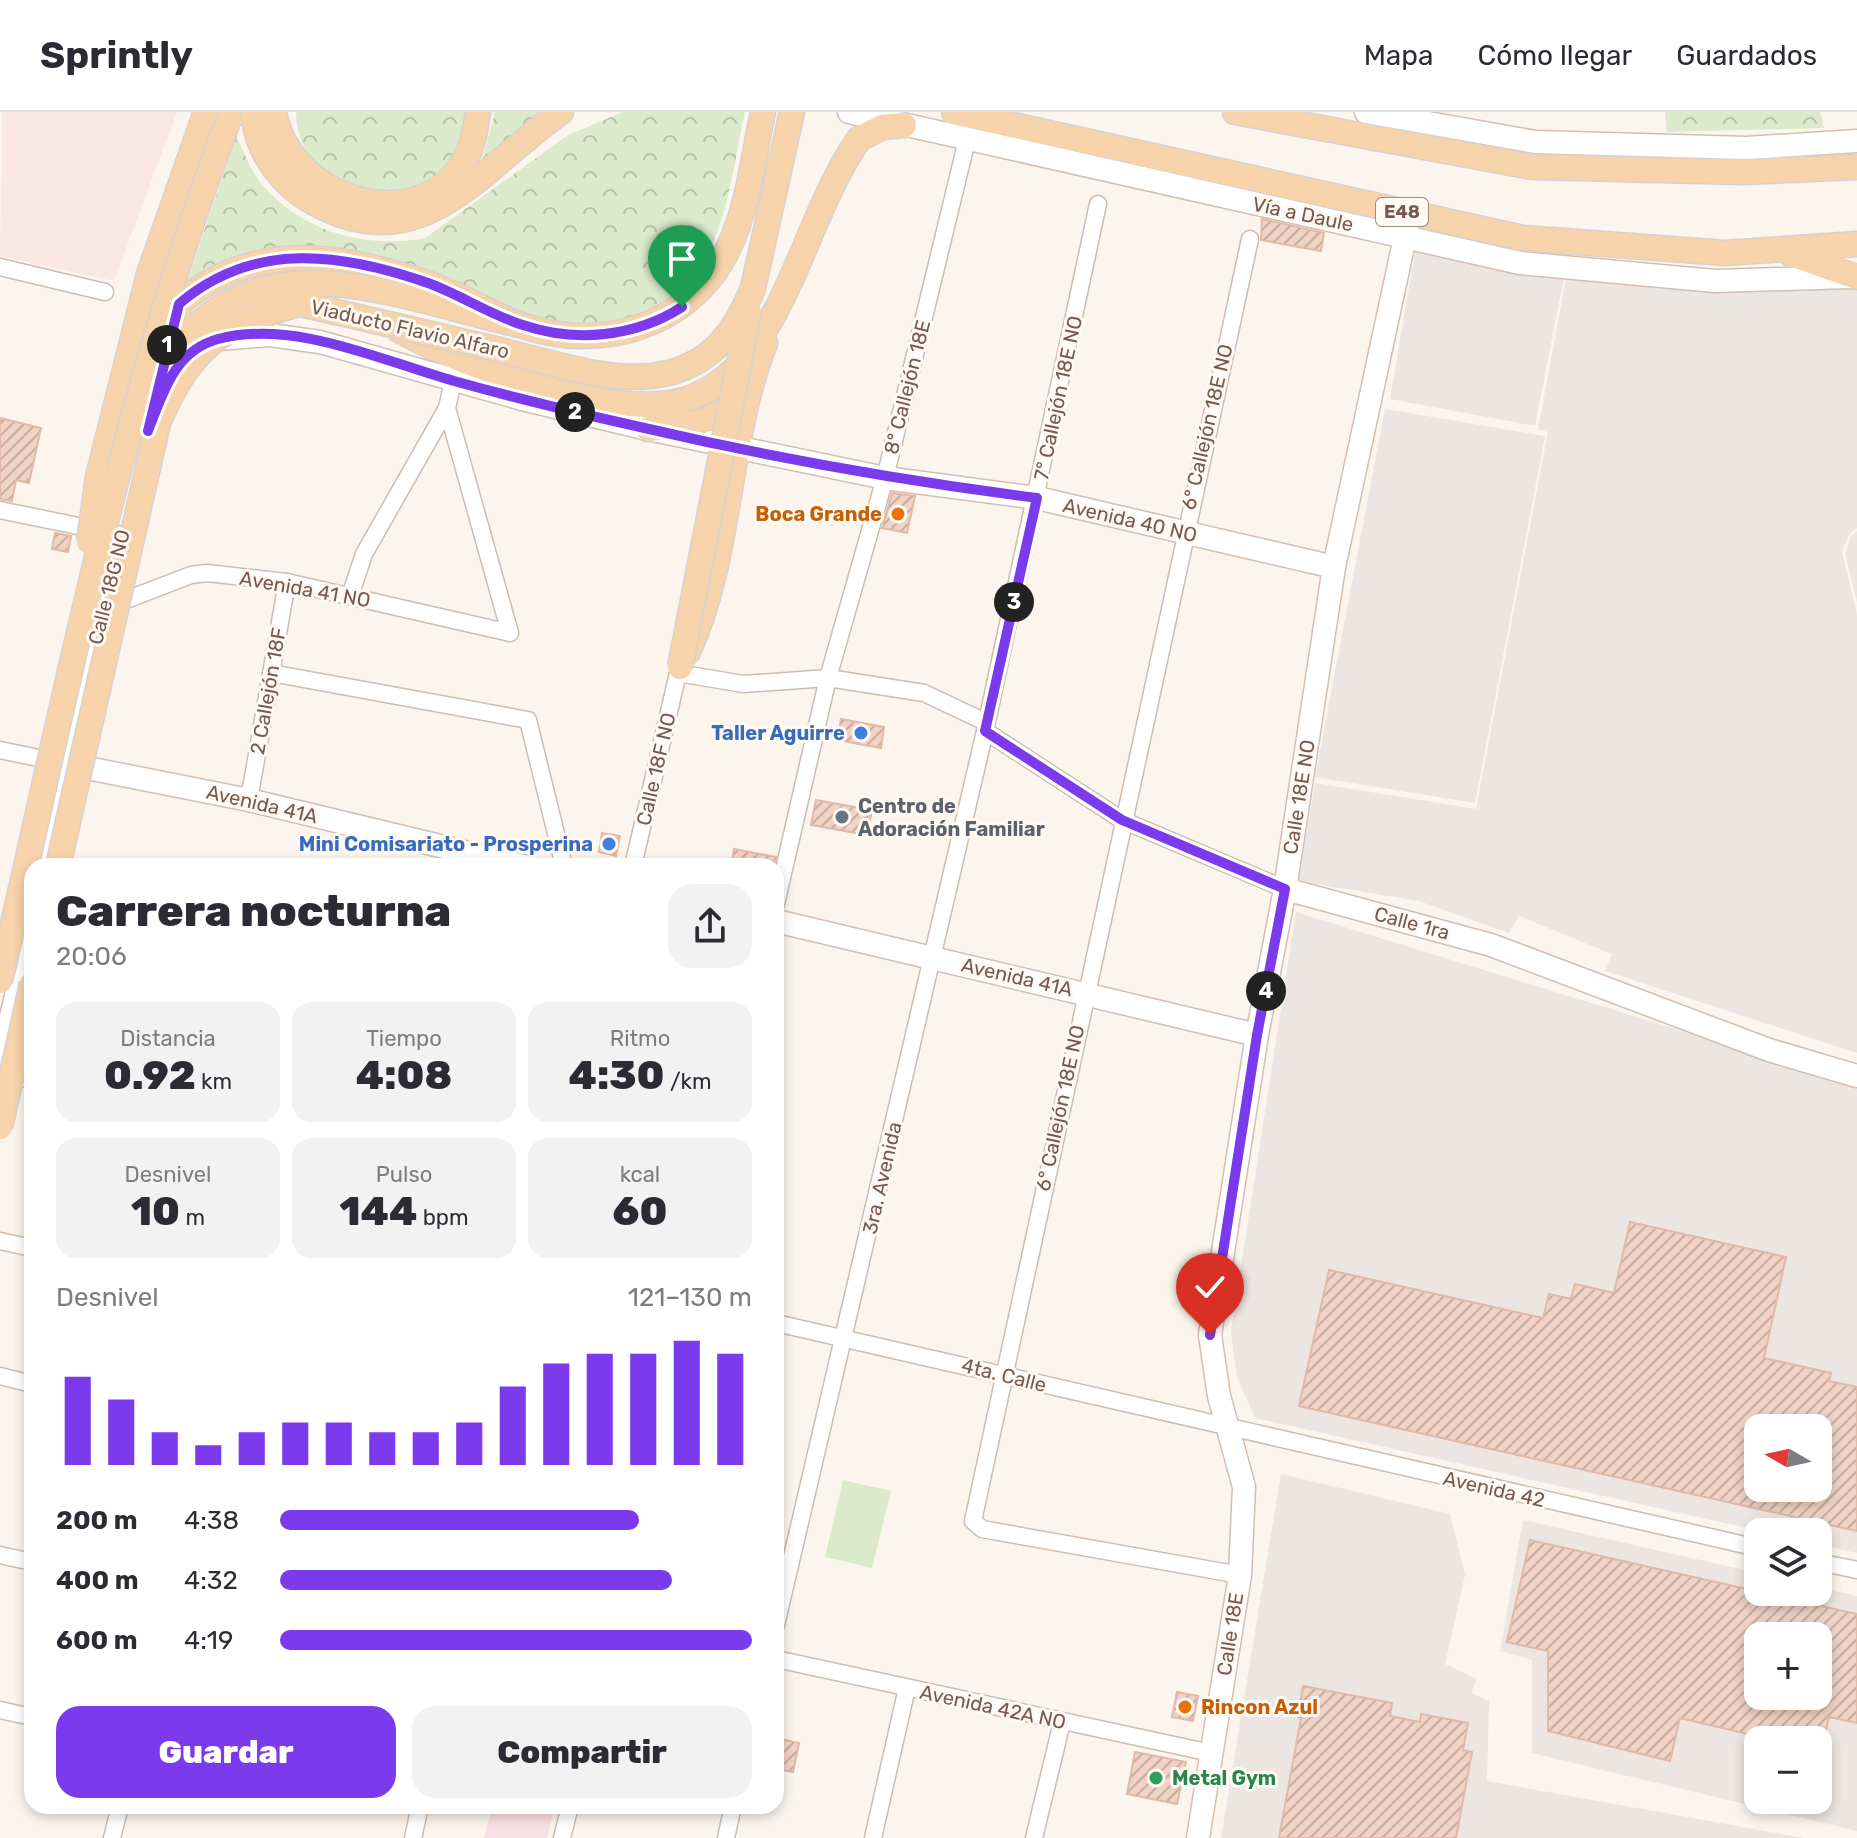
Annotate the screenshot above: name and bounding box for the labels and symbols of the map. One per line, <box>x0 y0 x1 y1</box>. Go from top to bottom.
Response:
street label: Vía a Daule <box>1250 192 1356 236</box>
road number: E48 <box>1376 198 1428 226</box>
pin <box>648 225 716 307</box>
street label: Viaducto Flavio Alfaro <box>308 294 512 364</box>
street label: 7° Callejón 18E NO <box>1029 314 1087 482</box>
street label: 8° Callejón 18E <box>879 317 935 457</box>
pin: 1 <box>147 325 187 365</box>
street label: 6° Callejón 18E NO <box>1176 342 1238 512</box>
pin: 2 <box>555 392 595 432</box>
street label: Avenida 40 NO <box>1061 493 1199 547</box>
place label: Boca Grande <box>755 502 882 526</box>
marker: Boca Grande <box>889 505 907 523</box>
street label: Calle 18G NO <box>83 527 135 647</box>
street label: Avenida 41 NO <box>238 566 372 612</box>
pin: 3 <box>994 582 1034 622</box>
street label: 2 Callejón 18F <box>245 626 291 756</box>
street label: Calle 18F NO <box>631 710 681 828</box>
place label: Taller Aguirre <box>711 721 845 745</box>
marker: Taller Aguirre <box>852 724 870 742</box>
street label: Calle 18E NO <box>1278 738 1320 856</box>
street label: Avenida 41A <box>204 780 320 828</box>
place label: Centro de Adoración Familiar <box>858 794 1045 841</box>
marker: Centro de Adoración Familiar <box>833 808 851 826</box>
place label: Mini Comisariato - Prosperina <box>299 832 593 856</box>
marker: Mini Comisariato - Prosperina <box>600 835 618 853</box>
street label: Calle 1ra <box>1372 901 1452 945</box>
street label: Avenida 41A <box>959 953 1075 1001</box>
pin: 4 <box>1246 971 1286 1011</box>
street label: 6° Callejón 18E NO <box>1031 1023 1089 1193</box>
street label: 3ra. Avenida <box>857 1120 907 1236</box>
pin <box>1176 1253 1244 1335</box>
street label: 4ta. Calle <box>959 1353 1049 1397</box>
north arrow <box>1744 1414 1832 1502</box>
street label: Avenida 42 <box>1441 1466 1547 1512</box>
street label: Calle 18E <box>1212 1591 1248 1677</box>
street label: Avenida 42A NO <box>918 1680 1068 1734</box>
place label: Rincon Azul <box>1201 1695 1318 1719</box>
marker: Rincon Azul <box>1176 1698 1194 1716</box>
place label: Metal Gym <box>1172 1766 1276 1790</box>
marker: Metal Gym <box>1147 1769 1165 1787</box>

